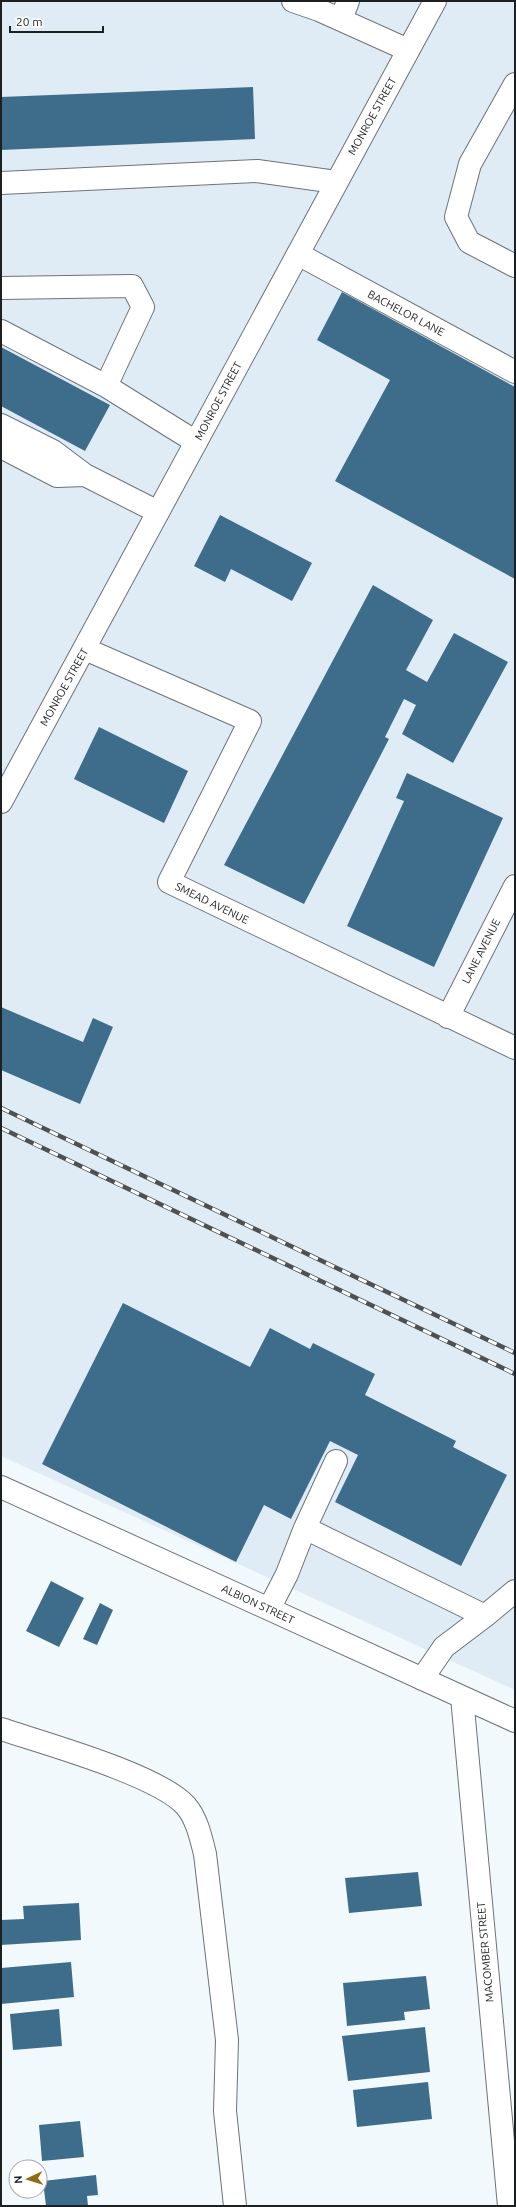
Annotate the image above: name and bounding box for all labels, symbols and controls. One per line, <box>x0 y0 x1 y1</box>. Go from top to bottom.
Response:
scale bar <box>10 8 103 34</box>
text: 20 m <box>16 15 43 28</box>
street label: MONROE STREET <box>346 75 398 157</box>
street label: BACHELOR LANE <box>366 288 446 338</box>
street label: MONROE STREET <box>192 360 244 442</box>
street label: MONROE STREET <box>38 646 90 728</box>
street label: SMEAD AVENUE <box>173 880 251 926</box>
street label: LANE AVENUE <box>460 917 502 985</box>
street label: ALBION STREET <box>220 1582 296 1626</box>
street label: MACOMBER STREET <box>475 1901 495 2003</box>
north arrow <box>8 2159 48 2199</box>
text: N <box>12 2175 24 2184</box>

